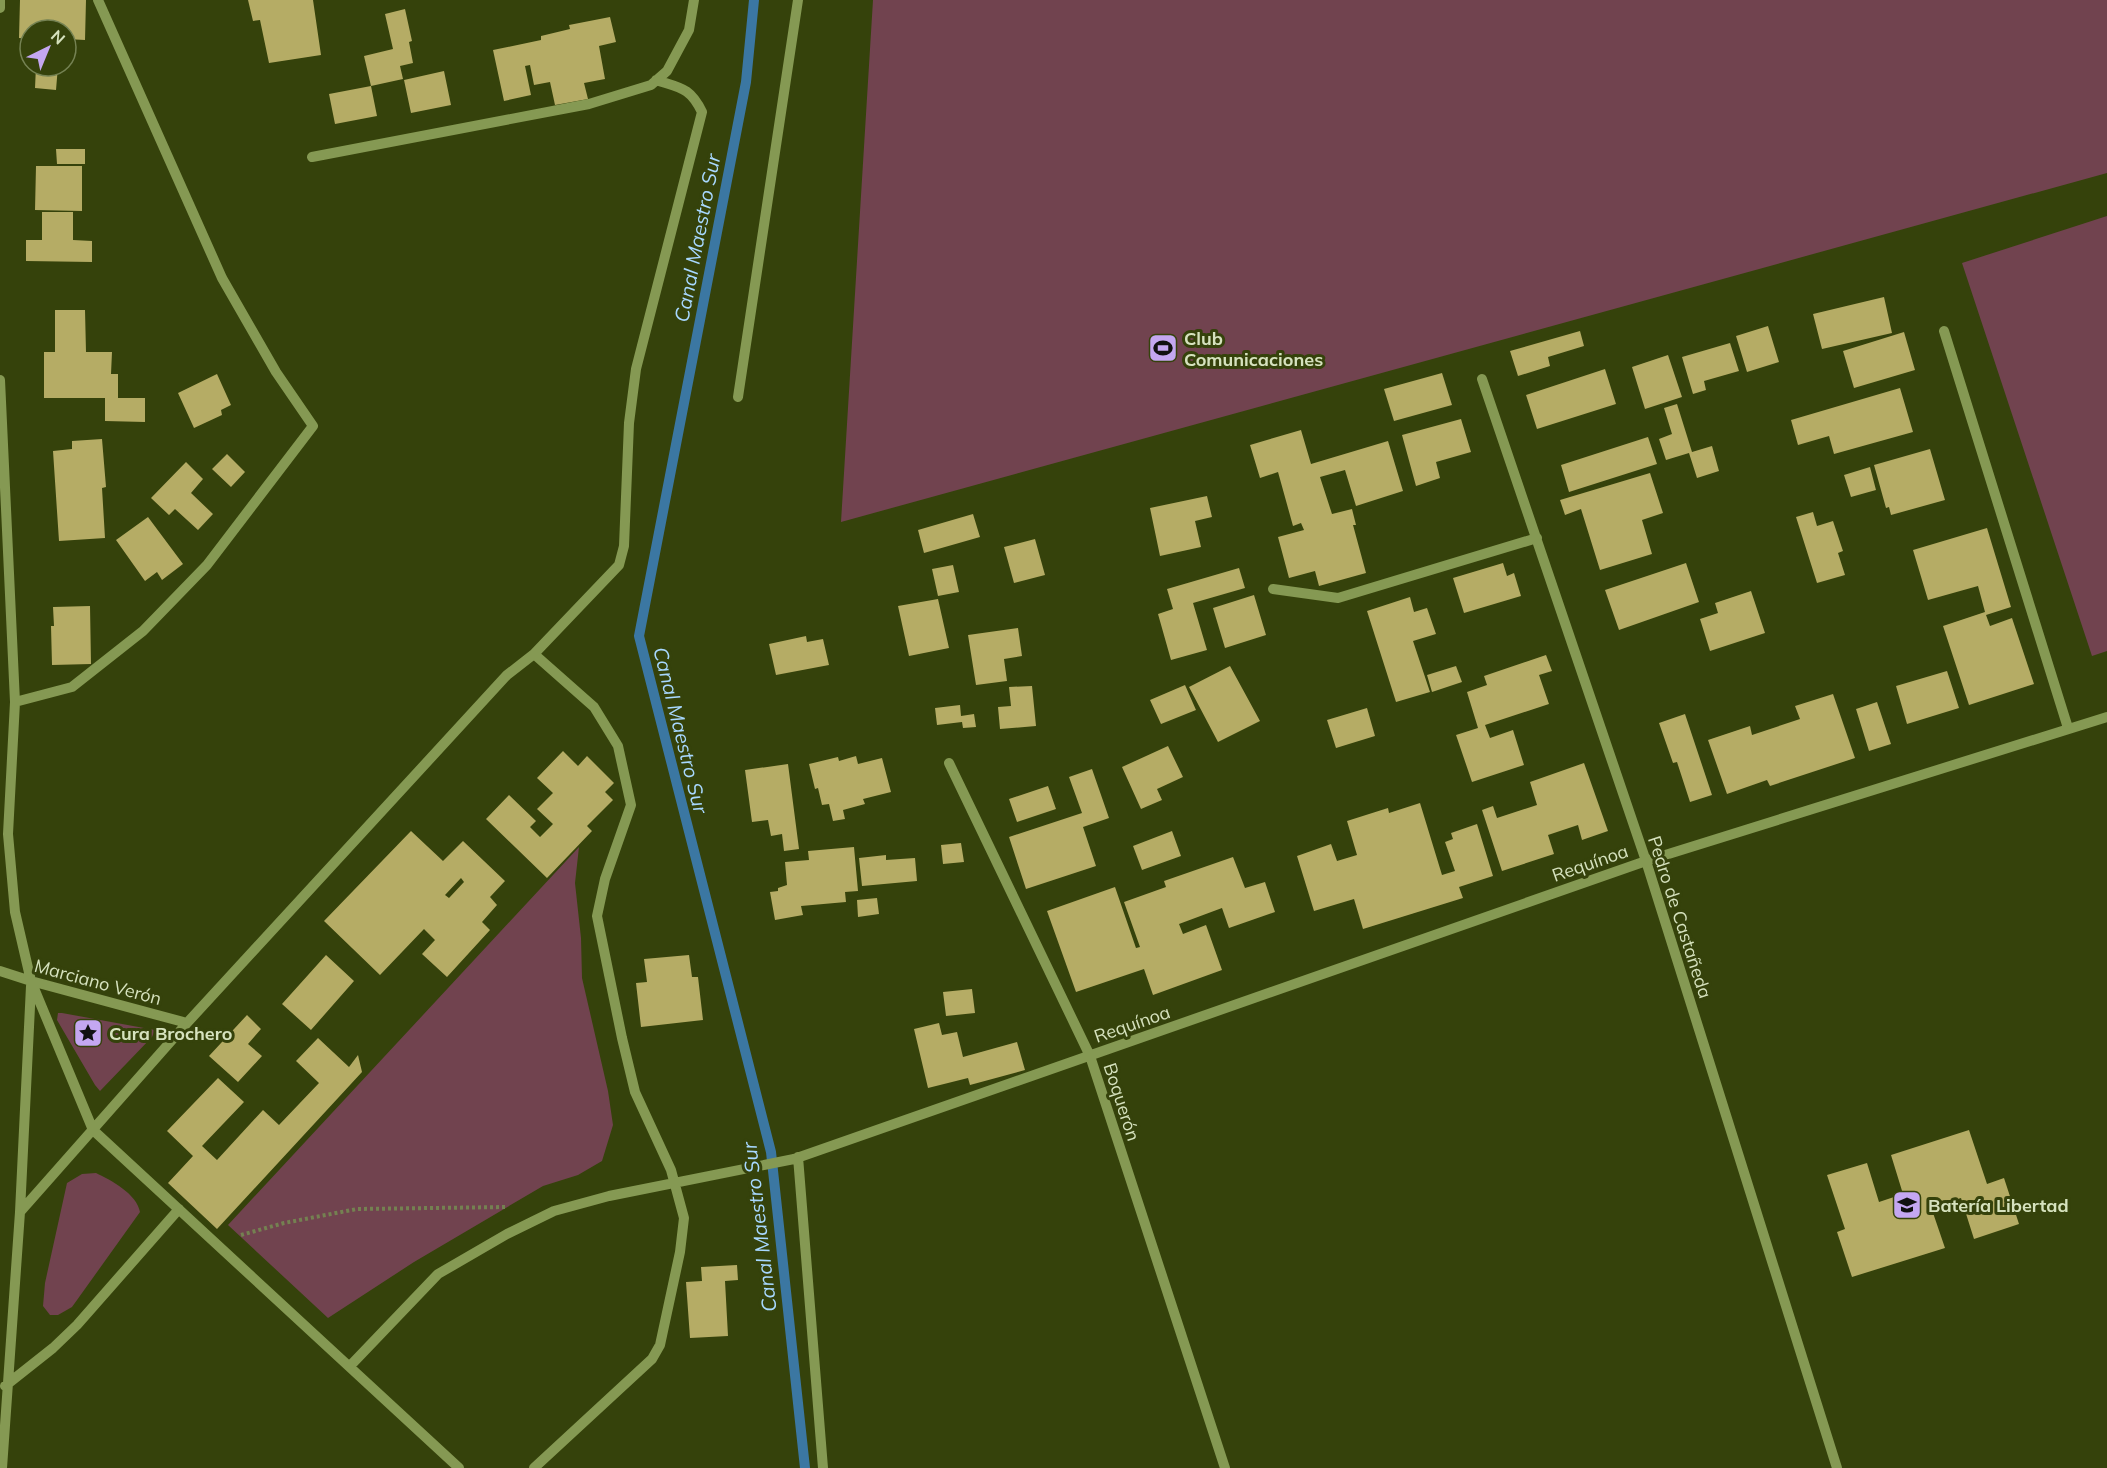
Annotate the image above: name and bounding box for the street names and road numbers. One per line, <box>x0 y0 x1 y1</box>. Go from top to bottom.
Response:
street label: Pedro de Castañeda <box>1643 833 1717 1001</box>
street label: Requínoa <box>1549 839 1631 887</box>
street label: Marciano Verón <box>32 954 164 1010</box>
street label: Requínoa <box>1091 1000 1173 1048</box>
street label: Boquerón <box>1099 1060 1145 1144</box>

